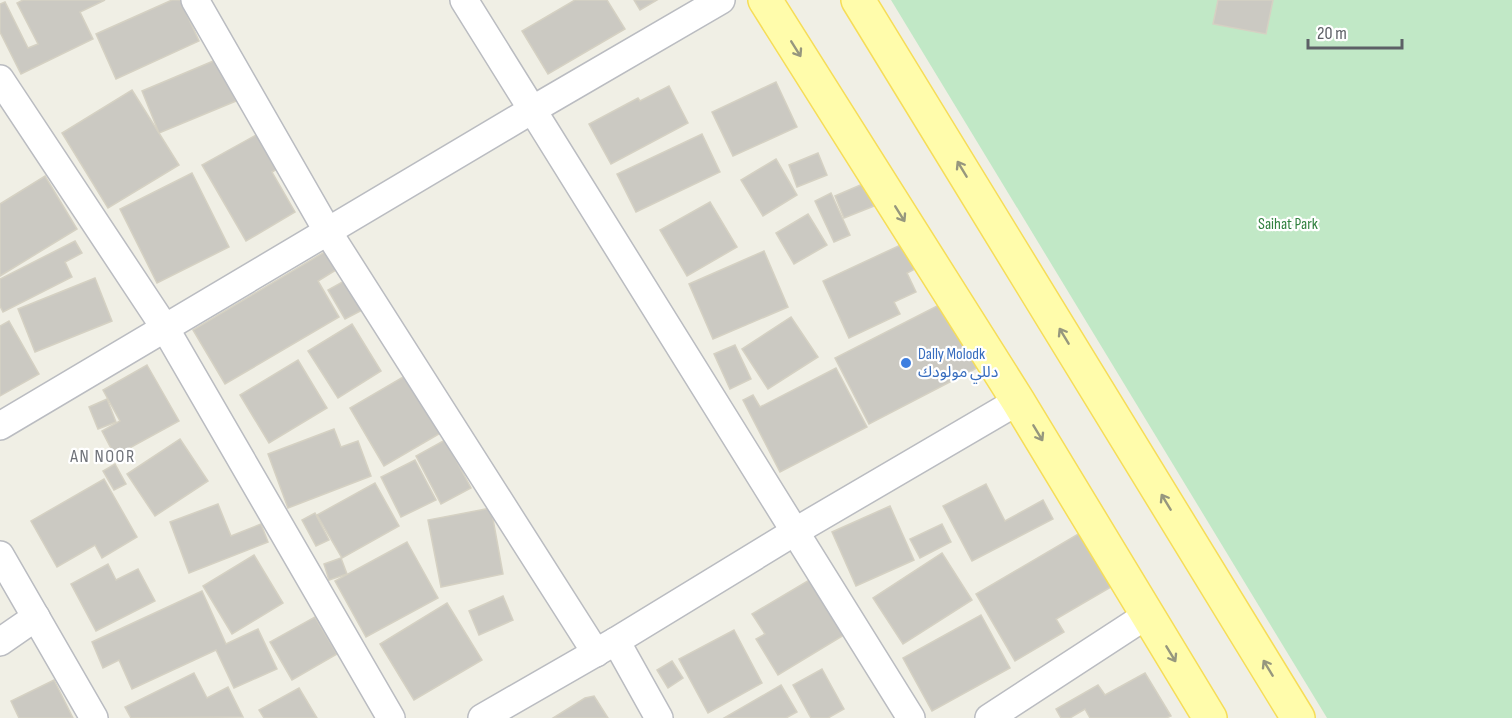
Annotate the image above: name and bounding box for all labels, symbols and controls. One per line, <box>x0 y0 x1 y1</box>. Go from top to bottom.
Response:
scale bar <box>1308 12 1402 50</box>
text: 20 m <box>1317 23 1347 44</box>
one-way arrow <box>790 41 803 58</box>
one-way arrow <box>956 161 968 178</box>
one-way arrow <box>895 205 907 222</box>
park label: Saihat Park <box>1258 215 1318 234</box>
one-way arrow <box>1057 327 1070 344</box>
place label: Dally Molodk دللي مولودك <box>918 345 998 383</box>
marker: Dally Molodk دللي مولودك <box>899 356 913 370</box>
one-way arrow <box>1032 424 1044 441</box>
district label: AN NOOR <box>69 446 136 467</box>
one-way arrow <box>1159 494 1171 511</box>
one-way arrow <box>1165 645 1177 662</box>
one-way arrow <box>1261 660 1273 677</box>

